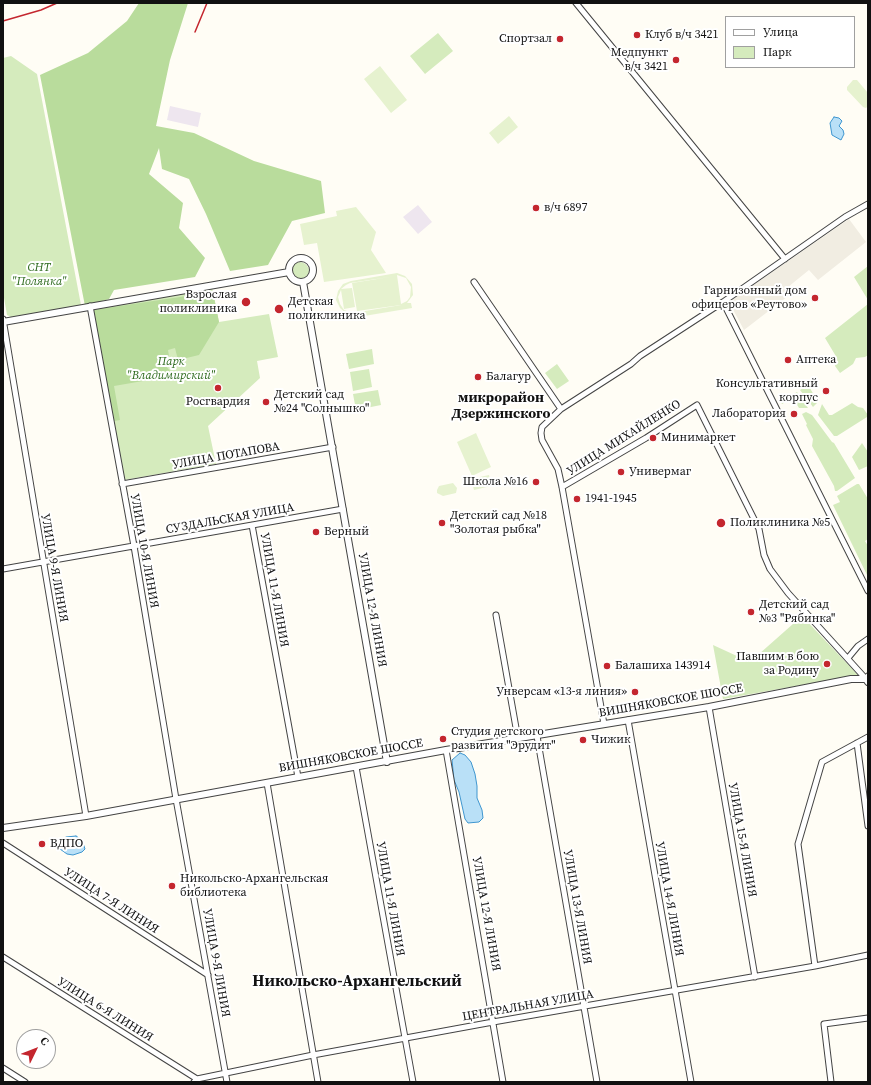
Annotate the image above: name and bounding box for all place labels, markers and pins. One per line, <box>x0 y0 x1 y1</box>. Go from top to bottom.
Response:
place label: Клуб в/ч 3421 <box>645 28 719 42</box>
marker: Клуб в/ч 3421 <box>632 30 642 40</box>
place label: Спортзал <box>499 32 552 46</box>
marker: Спортзал <box>555 34 565 44</box>
place label: Медпункт в/ч 3421 <box>611 46 668 74</box>
marker: Медпункт в/ч 3421 <box>671 55 681 65</box>
place label: в/ч 6897 <box>544 201 588 215</box>
marker: в/ч 6897 <box>531 203 541 213</box>
place label: Гарнизонный дом офицеров «Реутово» <box>691 284 807 312</box>
place label: Взрослая поликлиника <box>159 288 237 316</box>
marker: Гарнизонный дом офицеров «Реутово» <box>810 293 820 303</box>
place label: Детская поликлиника <box>288 295 366 323</box>
marker: Взрослая поликлиника <box>240 296 252 308</box>
marker: Детская поликлиника <box>273 303 285 315</box>
place label: Аптека <box>796 353 836 367</box>
marker: Аптека <box>783 355 793 365</box>
place label: Балагур <box>486 370 531 384</box>
marker: Балагур <box>473 372 483 382</box>
place label: Консультативный корпус <box>716 377 818 405</box>
marker: Росгвардия <box>213 383 223 393</box>
marker: Консультативный корпус <box>821 386 831 396</box>
place label: Детский сад №24 "Солнышко" <box>274 388 369 416</box>
place label: Росгвардия <box>186 395 250 409</box>
marker: Детский сад №24 "Солнышко" <box>261 397 271 407</box>
place label: Лаборатория <box>712 407 786 421</box>
marker: Лаборатория <box>789 409 799 419</box>
place label: Минимаркет <box>661 431 736 445</box>
marker: Минимаркет <box>648 433 658 443</box>
place label: Универмаг <box>629 465 691 479</box>
marker: Универмаг <box>616 467 626 477</box>
place label: Школа №16 <box>463 475 528 489</box>
marker: Школа №16 <box>531 477 541 487</box>
place label: 1941-1945 <box>585 492 637 506</box>
marker: 1941-1945 <box>572 494 582 504</box>
place label: Детский сад №18 "Золотая рыбка" <box>450 509 547 537</box>
place label: Поликлиника №5 <box>730 516 830 530</box>
marker: Поликлиника №5 <box>715 517 727 529</box>
marker: Детский сад №18 "Золотая рыбка" <box>437 518 447 528</box>
place label: Верный <box>324 525 369 539</box>
marker: Верный <box>311 527 321 537</box>
place label: Детский сад №3 "Рябинка" <box>759 598 835 626</box>
marker: Детский сад №3 "Рябинка" <box>746 607 756 617</box>
place label: Павшим в бою за Родину <box>736 650 819 678</box>
place label: Балашиха 143914 <box>615 659 711 673</box>
marker: Павшим в бою за Родину <box>822 659 832 669</box>
marker: Балашиха 143914 <box>602 661 612 671</box>
place label: Унверсам «13-я линия» <box>496 685 627 699</box>
marker: Унверсам «13-я линия» <box>630 687 640 697</box>
place label: Студия детского развития "Эрудит" <box>451 725 555 753</box>
place label: Чижик <box>591 733 631 747</box>
marker: Студия детского развития "Эрудит" <box>438 734 448 744</box>
marker: Чижик <box>578 735 588 745</box>
place label: ВДПО <box>50 837 83 851</box>
marker: ВДПО <box>37 839 47 849</box>
place label: Никольско-Архангельская библиотека <box>180 872 328 900</box>
marker: Никольско-Архангельская библиотека <box>167 881 177 891</box>

